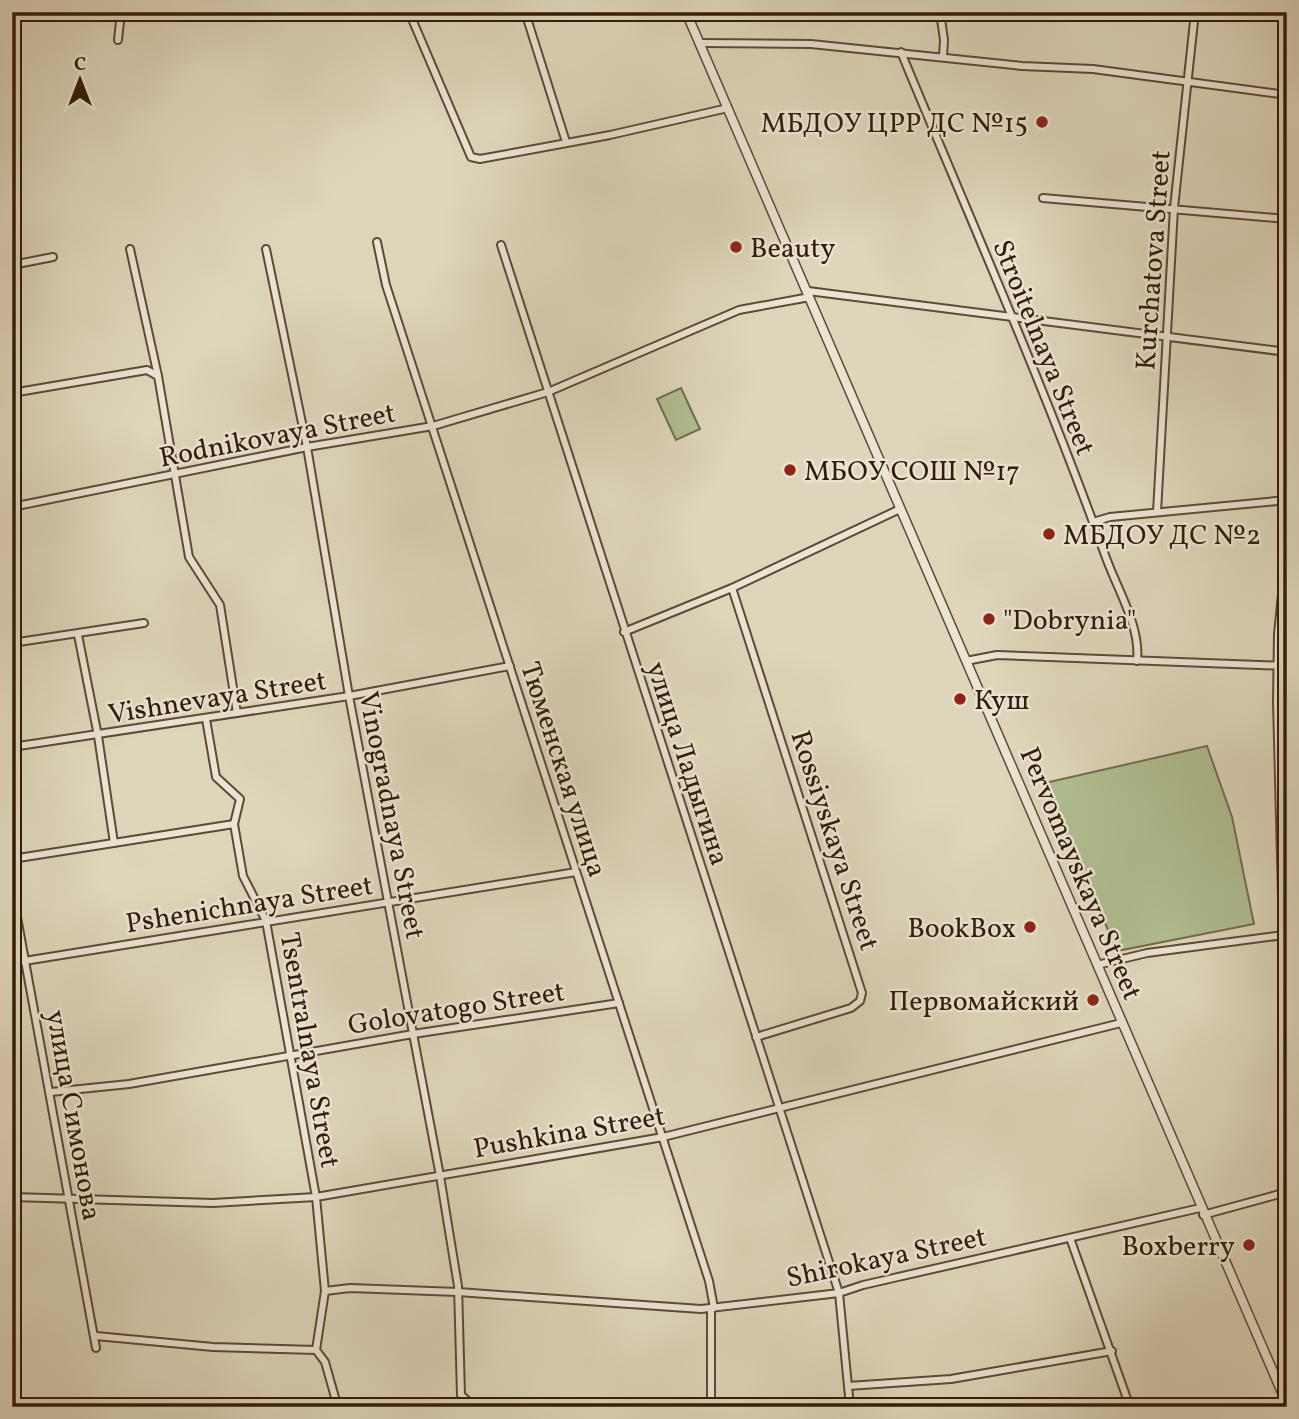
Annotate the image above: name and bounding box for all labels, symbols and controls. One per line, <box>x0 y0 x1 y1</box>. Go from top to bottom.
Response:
north arrow <box>46 46 116 116</box>
text: С <box>74 52 86 78</box>
place label: МБДОУ ЦРР ДС №15 <box>761 105 1028 144</box>
marker: МБДОУ ЦРР ДС №15 <box>1034 114 1050 130</box>
street label: Kurchatova Street <box>1127 149 1182 371</box>
place label: Beauty <box>750 230 835 269</box>
street label: Stroitelnaya Street <box>982 234 1104 462</box>
marker: Beauty <box>728 239 744 255</box>
street label: Rodnikovaya Street <box>156 394 399 478</box>
place label: МБОУ СОШ №17 <box>804 453 1020 492</box>
marker: МБОУ СОШ №17 <box>782 462 798 478</box>
place label: МБДОУ ДС №2 <box>1063 517 1261 556</box>
marker: МБДОУ ДС №2 <box>1041 526 1057 542</box>
place label: "Dobrynia" <box>1003 602 1136 641</box>
marker: "Dobrynia" <box>981 611 997 627</box>
street label: Тюменская улица <box>509 657 616 882</box>
street label: улица Ладыгина <box>635 657 738 871</box>
street label: Vishnevaya Street <box>105 662 329 735</box>
place label: Куш <box>974 682 1029 721</box>
street label: Vinogradnaya Street <box>347 688 434 943</box>
marker: Куш <box>952 691 968 707</box>
street label: Rossiyskaya Street <box>780 726 888 956</box>
street label: Pervomayskaya Street <box>1009 741 1151 1007</box>
street label: Pshenichnaya Street <box>123 867 376 944</box>
place label: BookBox <box>907 910 1016 949</box>
marker: BookBox <box>1022 919 1038 935</box>
street label: Tsentralnaya Street <box>269 929 348 1171</box>
street label: Golovatogo Street <box>345 973 568 1046</box>
place label: Первомайский <box>889 983 1079 1022</box>
marker: Первомайский <box>1085 992 1101 1008</box>
street label: улица Симонова <box>35 1007 110 1224</box>
street label: Pushkina Street <box>470 1097 668 1170</box>
street label: Shirokaya Street <box>783 1218 990 1299</box>
place label: Boxberry <box>1121 1228 1235 1267</box>
marker: Boxberry <box>1241 1237 1257 1253</box>

